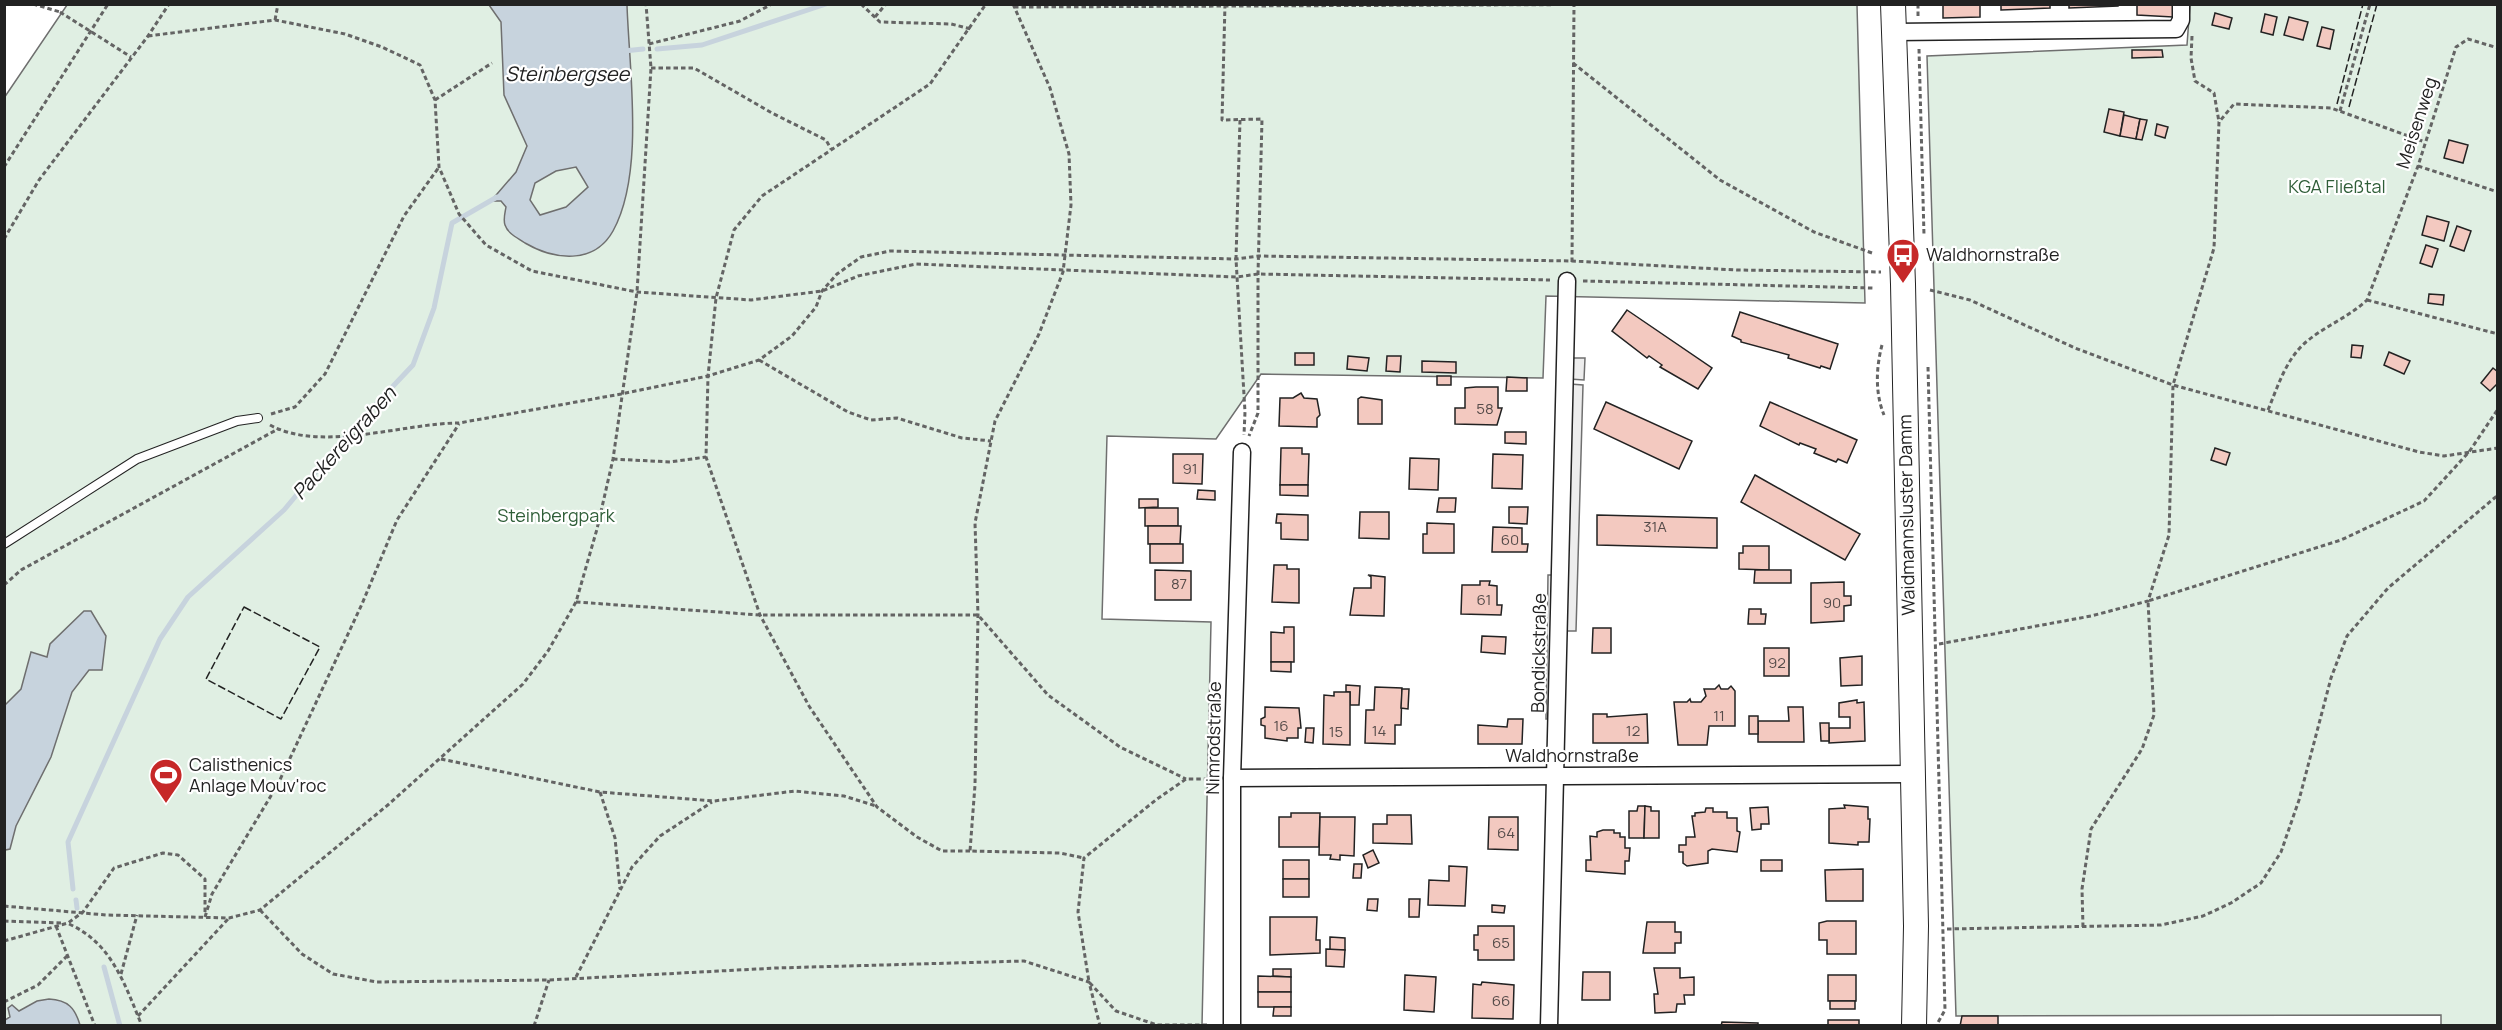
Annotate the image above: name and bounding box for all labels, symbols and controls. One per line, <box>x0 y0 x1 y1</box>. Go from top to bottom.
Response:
water label: Steinbergsee <box>505 60 630 87</box>
street label: Meisenweg <box>2390 74 2442 172</box>
park label: KGA Fließtal <box>2288 174 2386 198</box>
bus stop icon: Waldhornstraße <box>1885 237 1921 284</box>
place label: Waldhornstraße <box>1926 242 2060 266</box>
water label: Packereigraben <box>286 380 402 505</box>
house number: 58 <box>1476 398 1494 419</box>
street label: Waidmannsluster Damm <box>1892 414 1920 616</box>
house number: 91 <box>1182 458 1198 479</box>
park label: Steinbergpark <box>497 503 616 527</box>
house number: 31A <box>1643 516 1667 537</box>
house number: 60 <box>1501 529 1519 550</box>
house number: 87 <box>1171 573 1187 594</box>
house number: 61 <box>1477 589 1491 610</box>
house number: 90 <box>1823 592 1841 613</box>
street label: Bondickstraße <box>1525 593 1551 713</box>
house number: 92 <box>1768 652 1786 673</box>
street label: Nimrodstraße <box>1200 681 1226 795</box>
house number: 11 <box>1713 705 1725 726</box>
house number: 16 <box>1273 715 1289 736</box>
house number: 14 <box>1372 720 1386 741</box>
house number: 12 <box>1626 720 1640 741</box>
house number: 15 <box>1329 721 1343 742</box>
street label: Waldhornstraße <box>1505 743 1639 767</box>
place label: Calisthenics Anlage Mouv'roc <box>189 752 326 797</box>
sports icon: Calisthenics Anlage Mouv'roc <box>148 757 184 804</box>
house number: 64 <box>1497 822 1515 843</box>
house number: 65 <box>1492 932 1510 953</box>
house number: 66 <box>1492 990 1510 1011</box>

